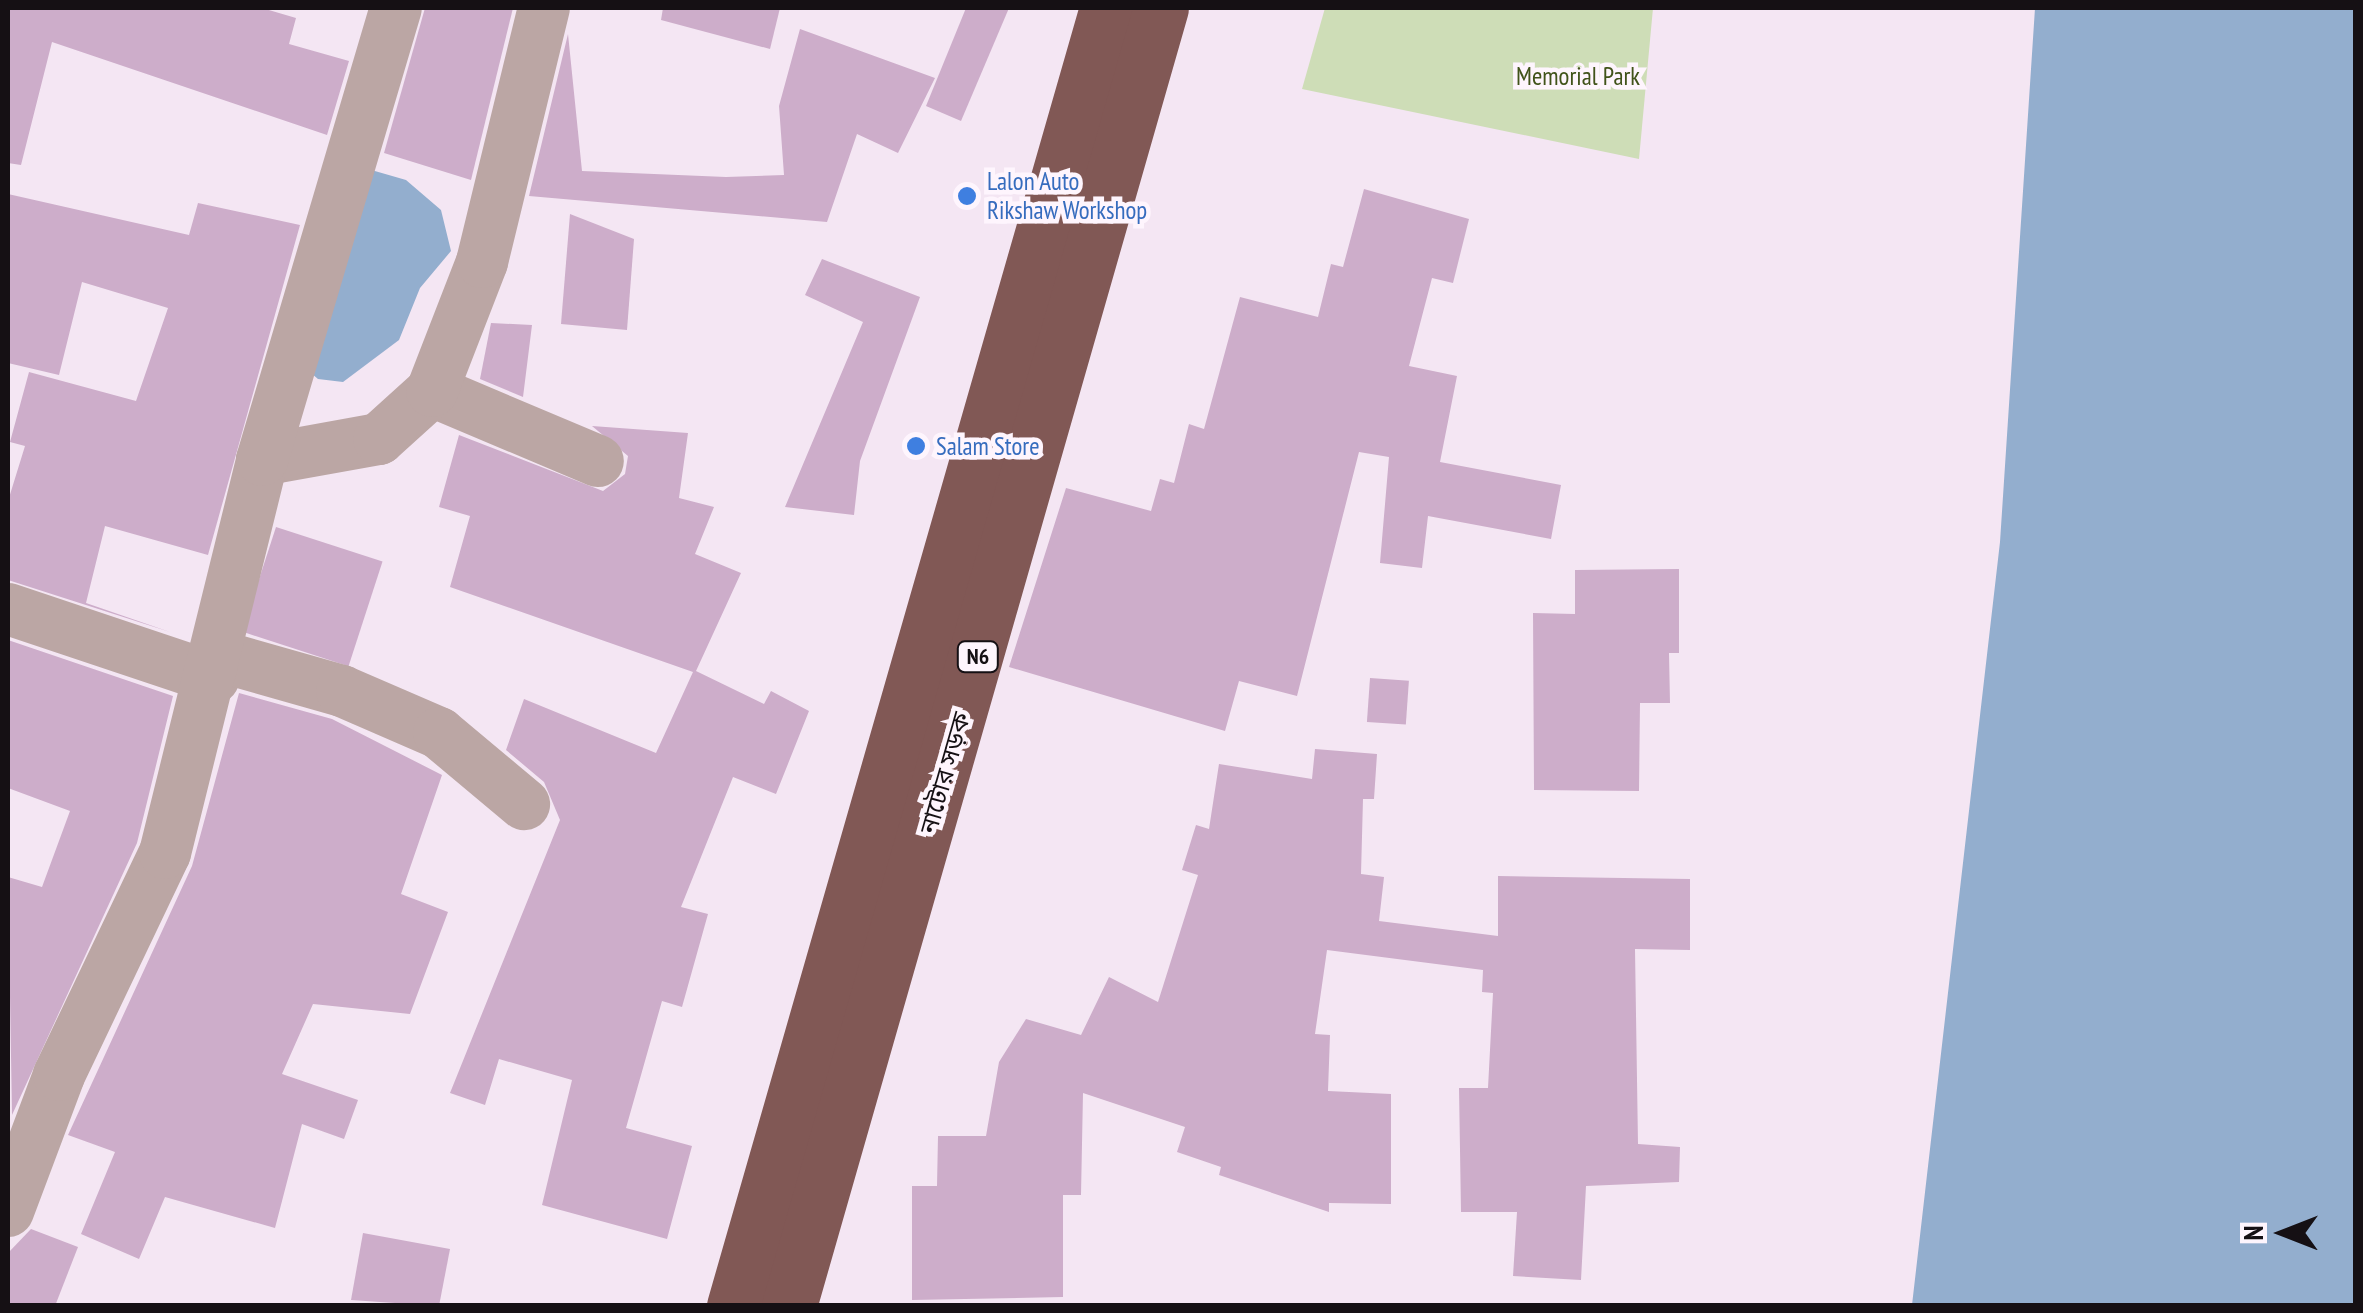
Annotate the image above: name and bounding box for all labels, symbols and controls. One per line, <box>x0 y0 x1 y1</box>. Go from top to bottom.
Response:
park label: Memorial Park <box>1516 61 1640 91</box>
place label: Lalon Auto Rikshaw Workshop <box>987 167 1148 226</box>
marker: Lalon Auto Rikshaw Workshop <box>956 185 978 207</box>
place label: Salam Store <box>936 431 1039 461</box>
marker: Salam Store <box>905 435 927 457</box>
road number: N6 <box>956 640 1000 674</box>
street label: নাটোর সড়ক <box>913 709 977 837</box>
north arrow <box>2233 1183 2333 1283</box>
text: N <box>2234 1225 2271 1241</box>

